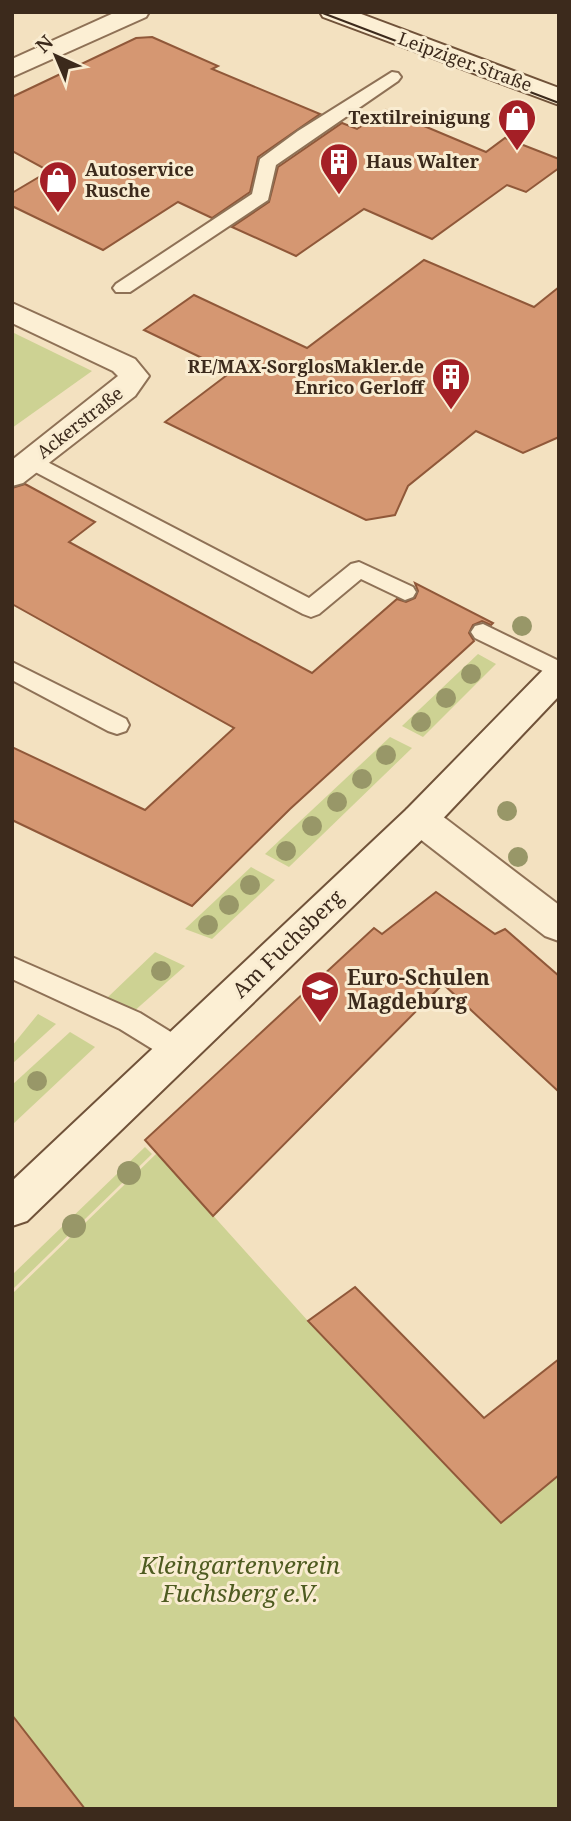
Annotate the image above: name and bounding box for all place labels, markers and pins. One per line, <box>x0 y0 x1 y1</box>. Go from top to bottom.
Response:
shop icon: Textilreinigung <box>496 97 538 152</box>
place label: Textilreinigung <box>348 105 491 129</box>
building icon: Haus Walter <box>318 141 360 196</box>
place label: Haus Walter <box>366 149 480 173</box>
place label: Autoservice Rusche <box>85 157 194 202</box>
shop icon: Autoservice Rusche <box>37 159 79 214</box>
place label: RE/MAX-SorglosMakler.de Enrico Gerloff <box>188 354 426 399</box>
building icon: RE/MAX-SorglosMakler.de Enrico Gerloff <box>430 356 472 411</box>
place label: Euro-Schulen Magdeburg <box>347 963 490 1015</box>
school or university icon: Euro-Schulen Magdeburg <box>299 969 341 1024</box>

